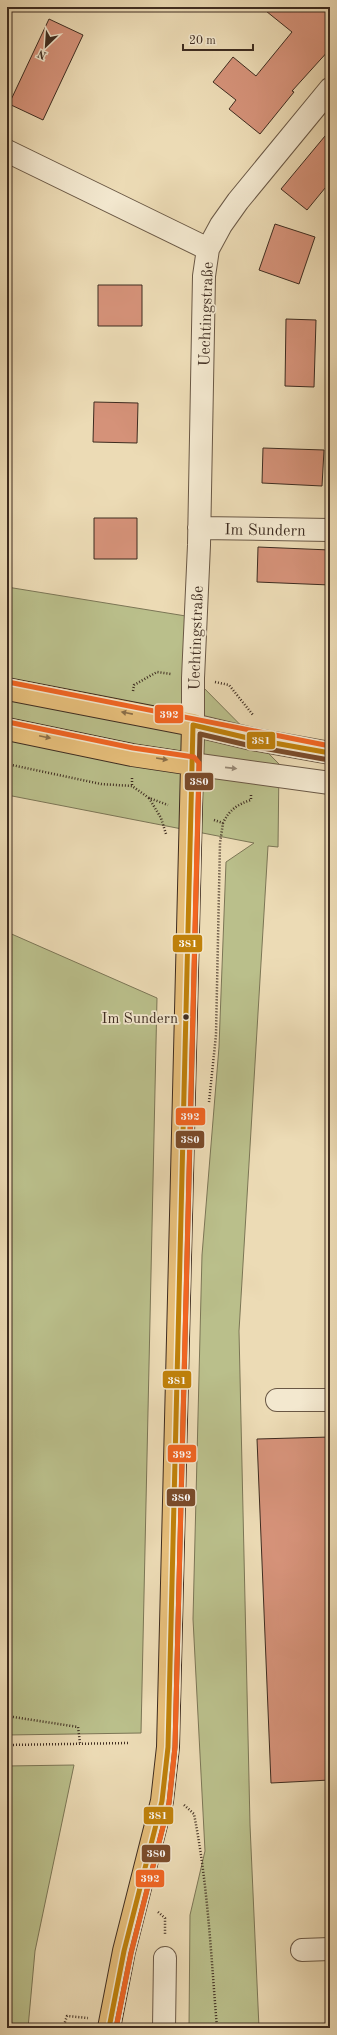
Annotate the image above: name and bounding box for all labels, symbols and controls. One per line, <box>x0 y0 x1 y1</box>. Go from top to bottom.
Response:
north arrow <box>26 26 66 66</box>
scale bar <box>183 26 253 52</box>
text: 20 m <box>189 35 216 47</box>
text: N <box>36 47 49 60</box>
street label: Uechtingstraße <box>197 261 217 367</box>
street label: Im Sundern <box>224 522 306 540</box>
street label: Uechtingstraße <box>187 585 207 691</box>
line badge: 392 <box>154 704 184 724</box>
one-way arrow <box>121 710 133 716</box>
text: 392 <box>159 710 179 721</box>
line badge: 381 <box>246 731 276 750</box>
one-way arrow <box>39 734 51 740</box>
text: 381 <box>251 736 271 747</box>
one-way arrow <box>156 756 168 762</box>
one-way arrow <box>225 765 237 772</box>
line badge: 380 <box>184 772 214 791</box>
text: 380 <box>189 777 209 788</box>
line badge: 381 <box>172 934 203 953</box>
text: 381 <box>178 939 198 950</box>
place label: Im Sundern <box>102 1012 178 1027</box>
marker: Im Sundern <box>181 1012 191 1022</box>
line badge: 392 <box>175 1107 206 1126</box>
text: 392 <box>180 1112 200 1123</box>
line badge: 380 <box>175 1130 205 1149</box>
text: 380 <box>180 1135 200 1146</box>
line badge: 381 <box>162 1370 192 1389</box>
text: 381 <box>167 1376 187 1387</box>
line badge: 392 <box>167 1444 197 1463</box>
text: 392 <box>172 1450 192 1461</box>
line badge: 380 <box>166 1488 196 1507</box>
text: 380 <box>171 1493 191 1504</box>
line badge: 381 <box>143 1806 174 1825</box>
text: 381 <box>148 1811 168 1822</box>
line badge: 380 <box>141 1844 171 1863</box>
text: 380 <box>146 1849 166 1860</box>
line badge: 392 <box>135 1869 165 1888</box>
text: 392 <box>140 1874 160 1885</box>

